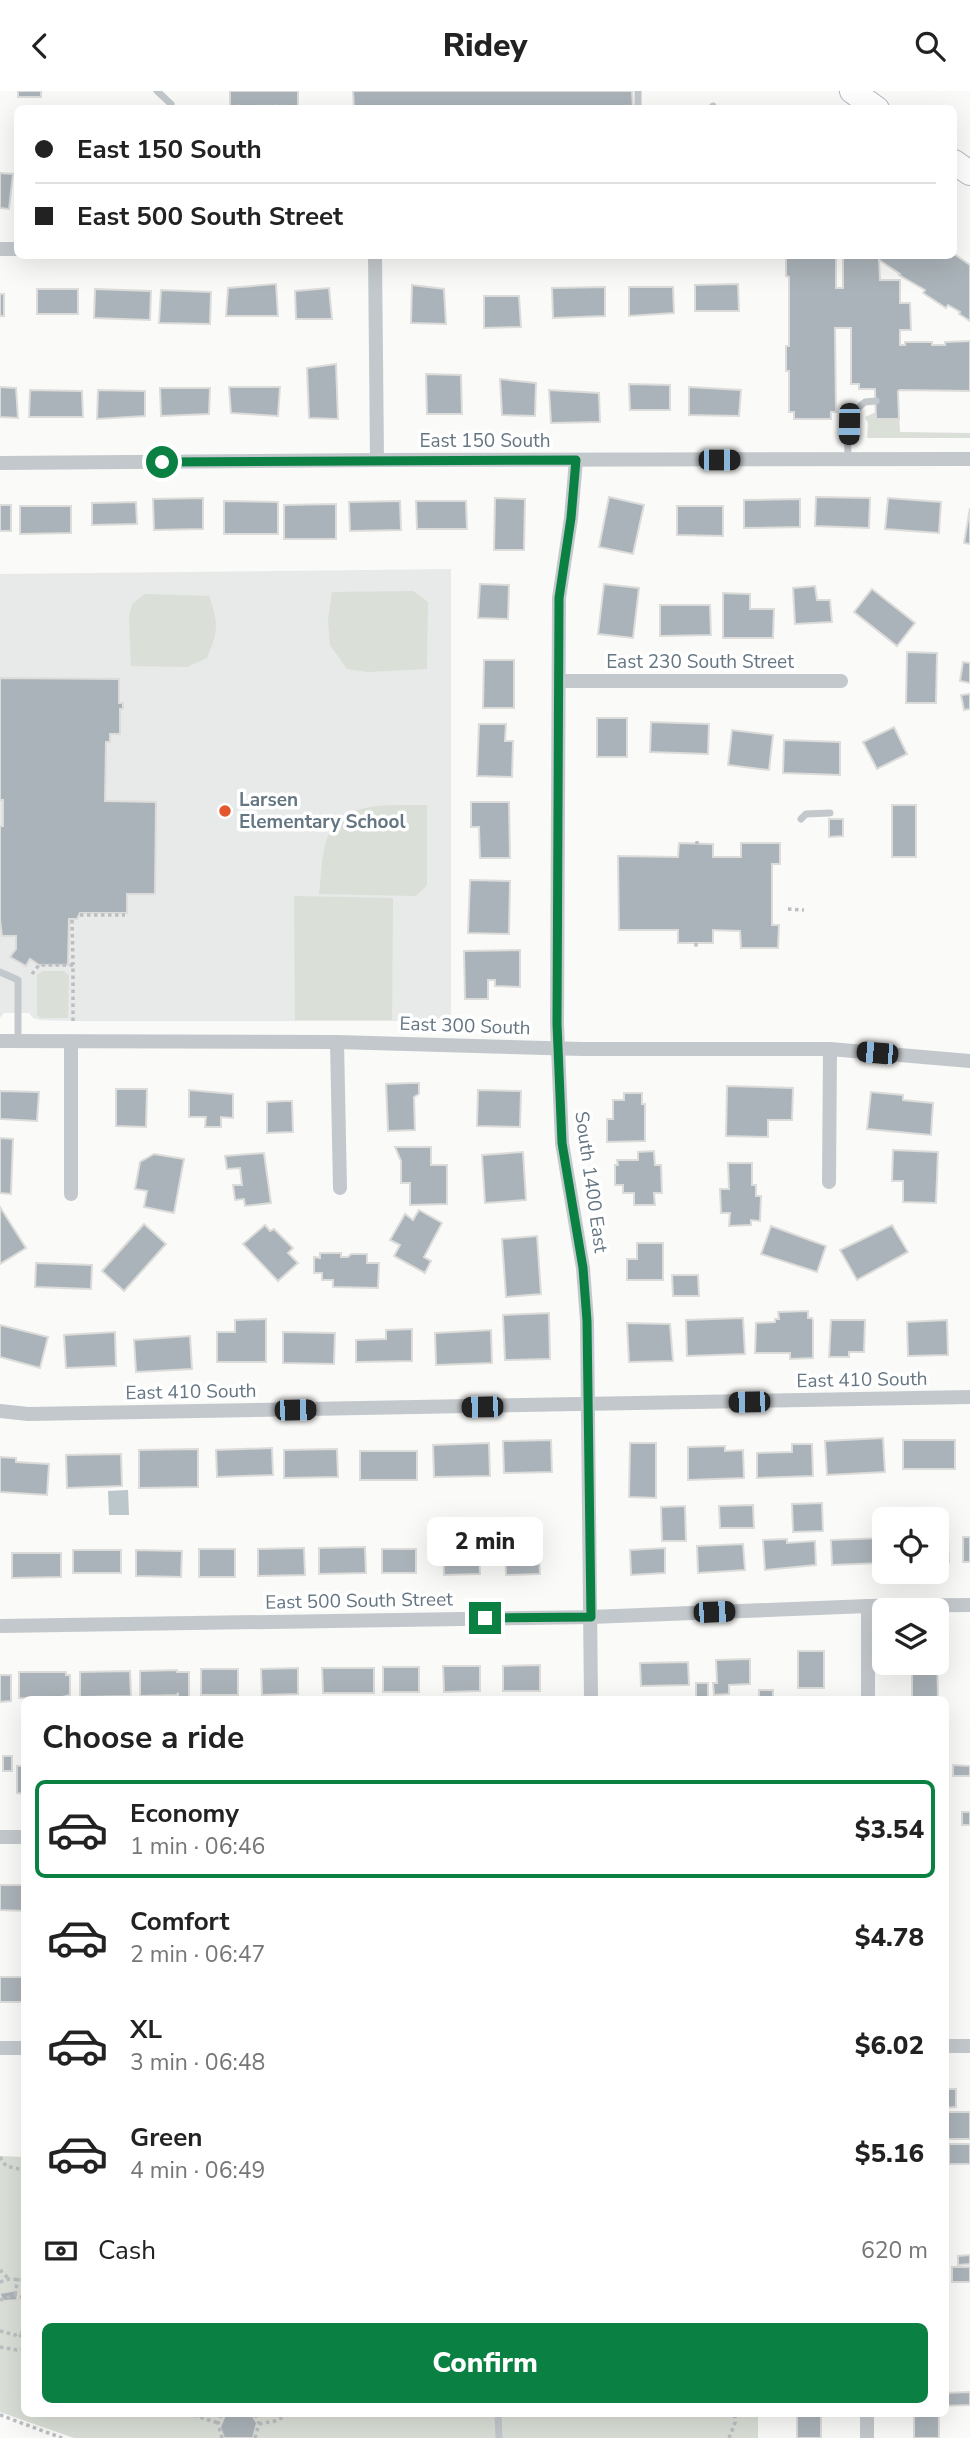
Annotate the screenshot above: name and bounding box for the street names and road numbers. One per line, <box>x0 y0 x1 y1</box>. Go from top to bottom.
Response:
street label: East 150 South <box>419 428 551 454</box>
street label: East 230 South Street <box>606 649 794 675</box>
street label: East 300 South <box>399 1011 531 1041</box>
street label: South 1400 East <box>568 1110 614 1255</box>
street label: East 410 South <box>796 1366 928 1394</box>
street label: East 410 South <box>125 1378 257 1406</box>
street label: East 500 South Street <box>265 1586 453 1616</box>

